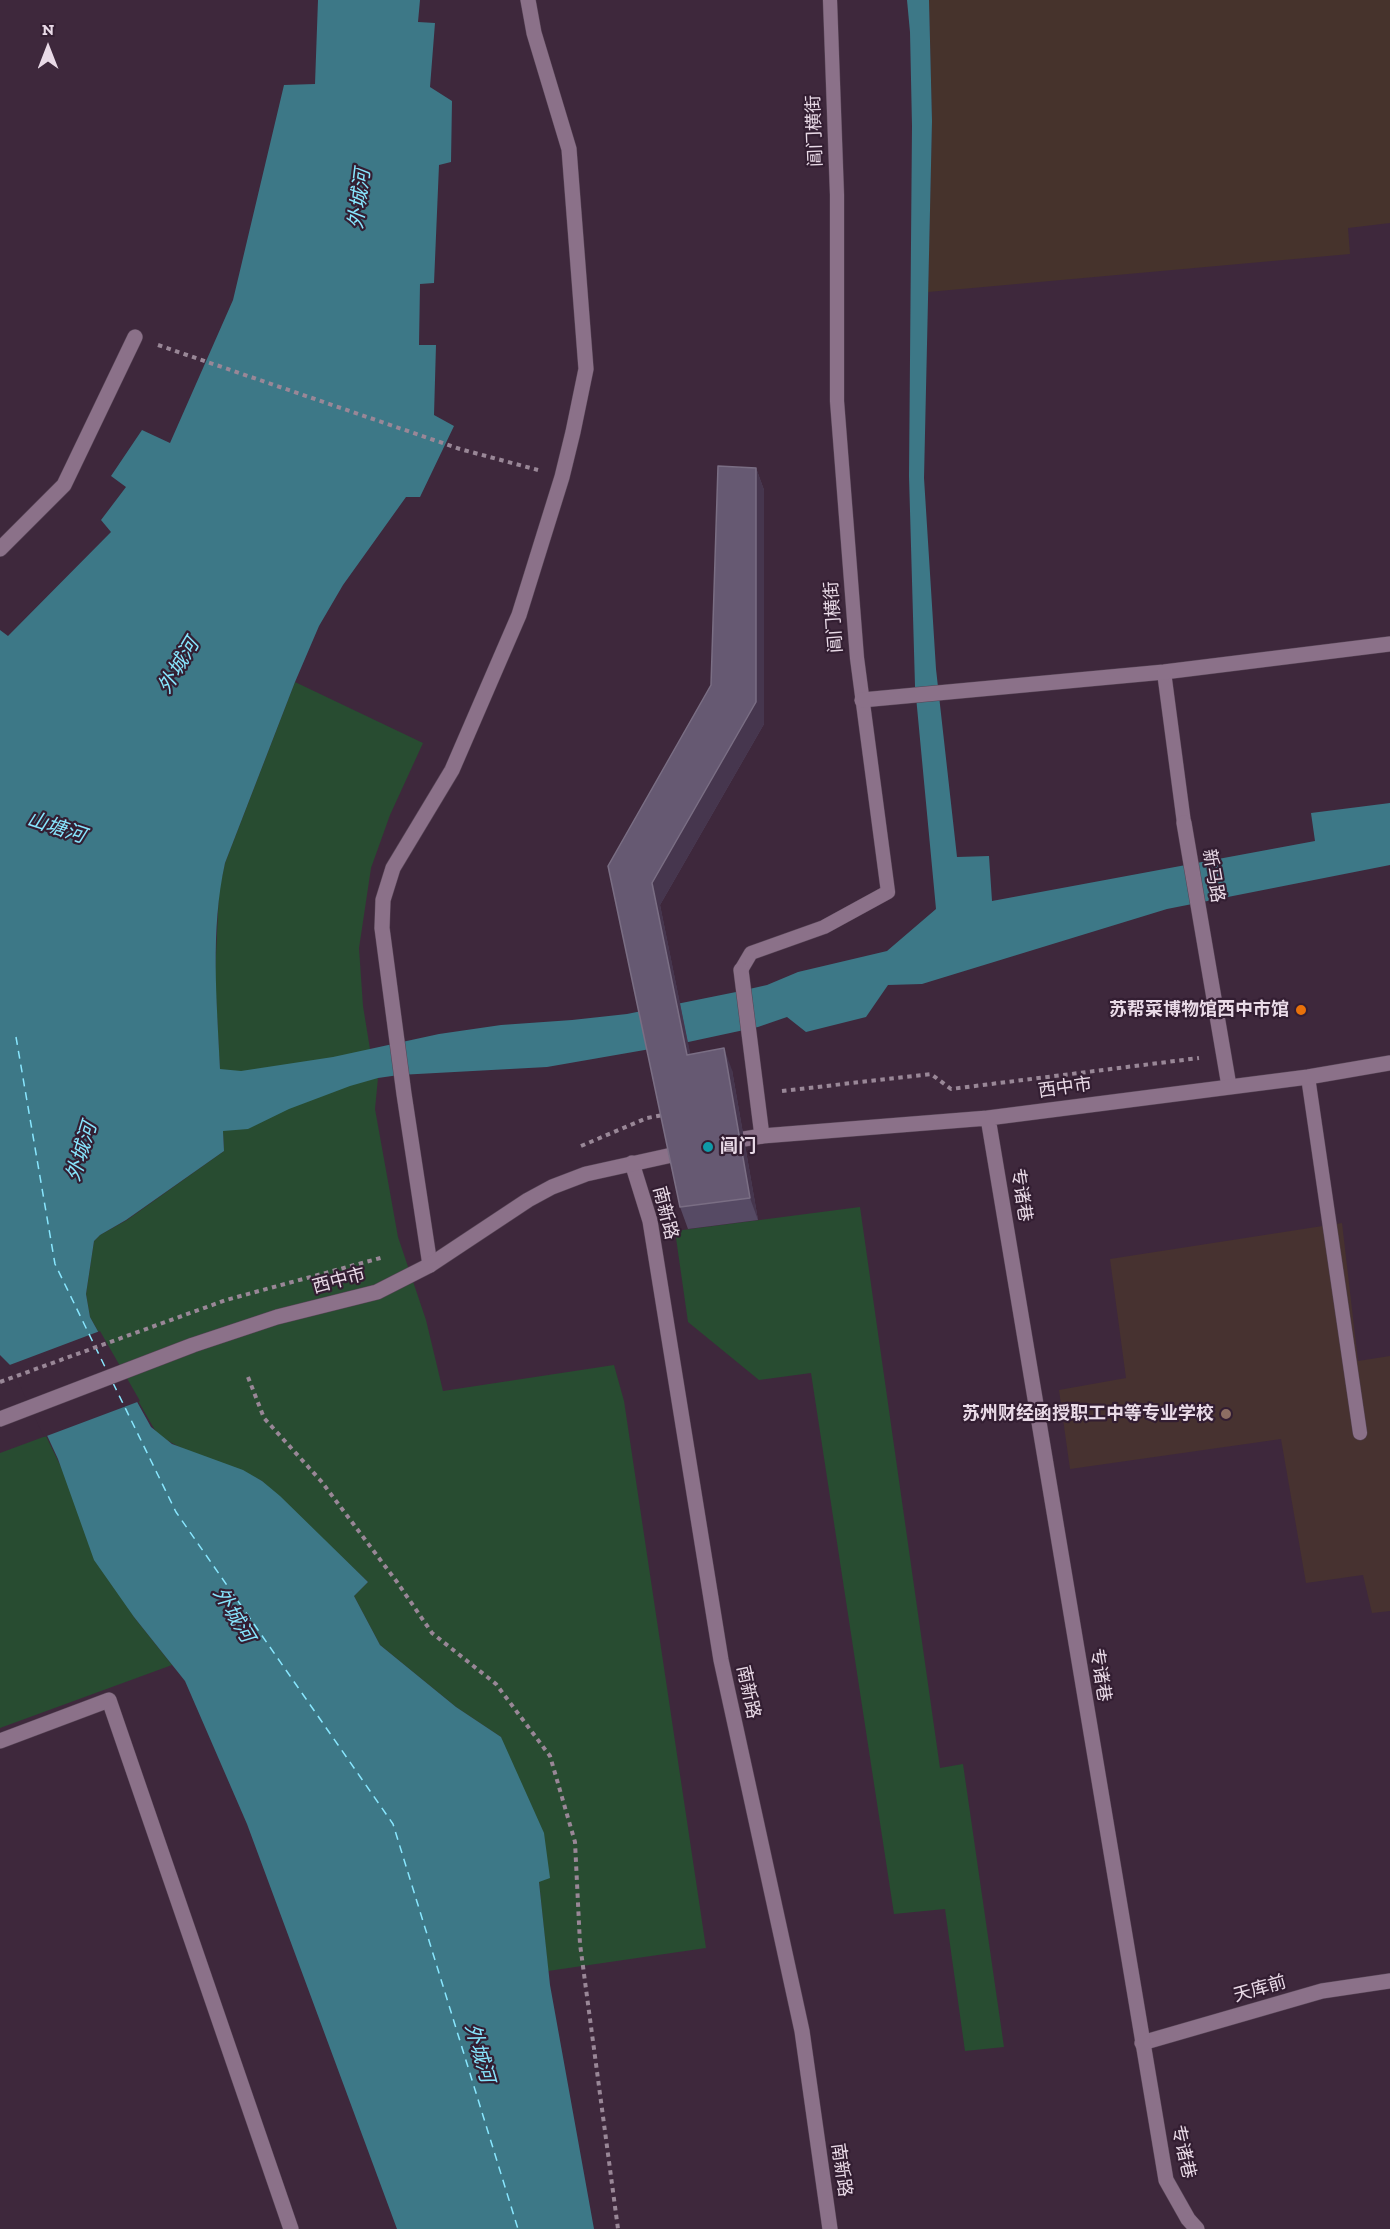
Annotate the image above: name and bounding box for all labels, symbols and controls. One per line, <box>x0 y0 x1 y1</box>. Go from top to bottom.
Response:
north arrow <box>18 18 78 78</box>
text: N <box>42 20 54 39</box>
street label: 阊门横街 <box>803 95 827 167</box>
water label: 外城河 <box>344 168 376 230</box>
street label: 阊门横街 <box>821 580 847 654</box>
water label: 外城河 <box>153 634 205 698</box>
water label: 山塘河 <box>24 807 88 849</box>
street label: 新马路 <box>1198 848 1228 904</box>
place label: 苏帮菜博物馆西中市馆 <box>1109 999 1289 1021</box>
marker: 苏帮菜博物馆西中市馆 <box>1294 1003 1308 1017</box>
street label: 西中市 <box>1037 1074 1093 1102</box>
water label: 外城河 <box>62 1120 102 1184</box>
place label: 阊门 <box>720 1136 756 1158</box>
marker: 阊门 <box>701 1140 715 1154</box>
street label: 专诸巷 <box>1006 1167 1036 1223</box>
street label: 南新路 <box>648 1184 682 1242</box>
street label: 西中市 <box>310 1264 368 1298</box>
place label: 苏州财经函授职工中等专业学校 <box>962 1403 1214 1425</box>
marker: 苏州财经函授职工中等专业学校 <box>1219 1407 1233 1421</box>
water label: 外城河 <box>207 1583 259 1647</box>
street label: 专诸巷 <box>1085 1647 1115 1703</box>
street label: 南新路 <box>732 1663 764 1721</box>
street label: 天库前 <box>1231 1971 1289 2007</box>
water label: 外城河 <box>459 2021 499 2085</box>
street label: 专诸巷 <box>1166 2123 1200 2181</box>
street label: 南新路 <box>827 2142 855 2198</box>

